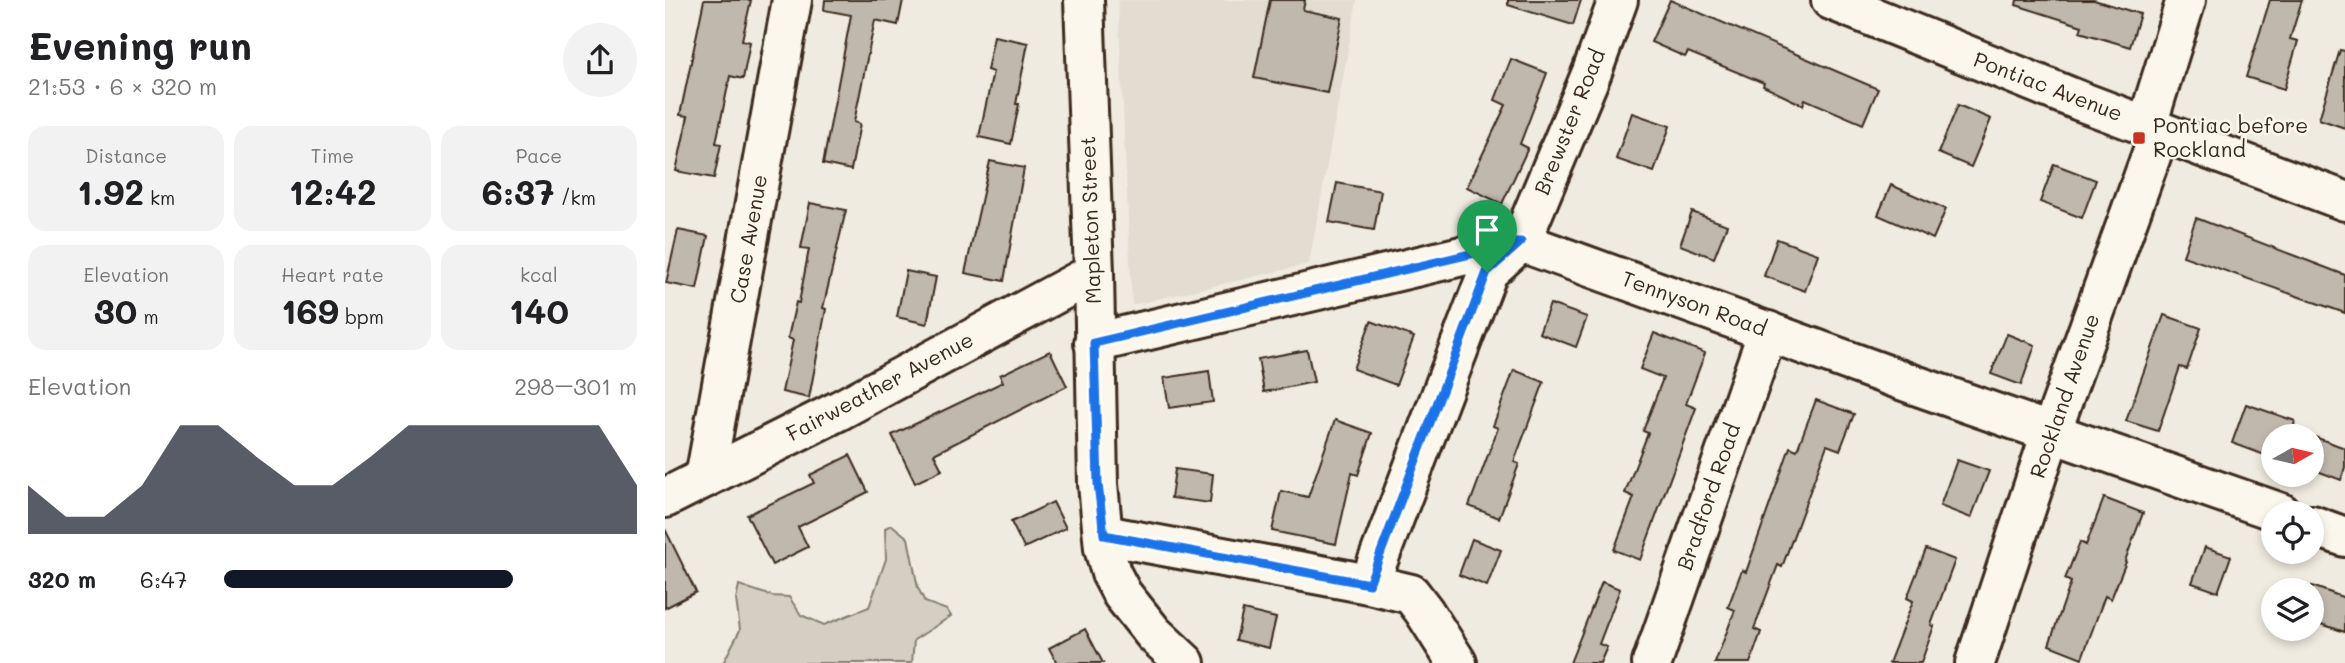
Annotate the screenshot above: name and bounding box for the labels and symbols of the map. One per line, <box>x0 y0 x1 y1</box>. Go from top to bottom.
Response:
street label: Brewster Road <box>1527 45 1610 198</box>
street label: Pontiac Avenue <box>1970 45 2127 126</box>
place label: Pontiac before Rockland <box>2153 111 2308 162</box>
marker: Pontiac before Rockland <box>2131 130 2147 146</box>
street label: Mapleton Street <box>1073 136 1106 304</box>
street label: Case Avenue <box>723 172 772 305</box>
pin <box>1457 200 1517 272</box>
street label: Tennyson Road <box>1618 264 1771 341</box>
street label: Rockland Avenue <box>2023 310 2104 481</box>
street label: Fairweather Avenue <box>781 325 978 446</box>
street label: Bradford Road <box>1670 420 1745 573</box>
north arrow <box>2261 424 2324 486</box>

